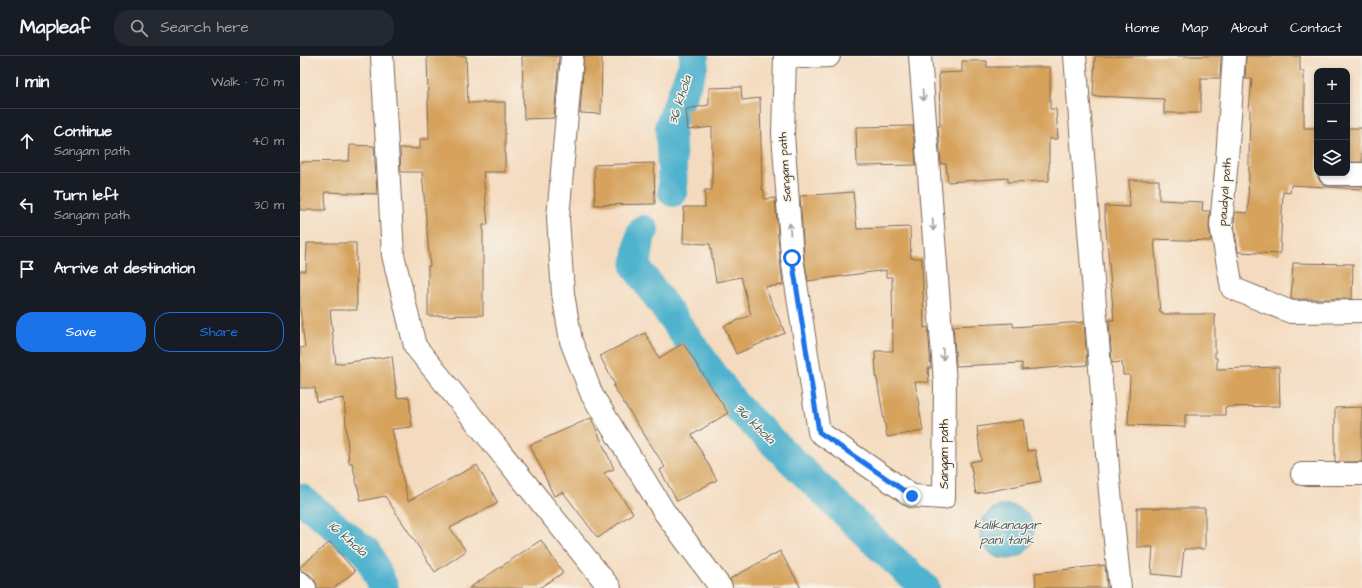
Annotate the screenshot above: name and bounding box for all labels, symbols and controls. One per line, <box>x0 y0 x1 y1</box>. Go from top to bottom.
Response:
search box <box>114 10 394 46</box>
text: Mapleaf <box>20 14 90 41</box>
icon: search <box>128 17 150 39</box>
text: Search here <box>160 17 249 38</box>
text: Home <box>1125 18 1160 38</box>
text: Map <box>1182 18 1208 38</box>
text: About <box>1230 18 1268 38</box>
text: Contact <box>1290 18 1342 38</box>
map controls <box>1314 68 1350 176</box>
button: + <box>1314 68 1350 104</box>
text: 1 min <box>16 70 49 94</box>
water label: 36 khola <box>664 72 697 127</box>
text: Walk · 70 m <box>211 73 284 91</box>
one-way arrow <box>919 88 926 101</box>
button: − <box>1314 104 1350 140</box>
text: Continue <box>54 121 112 142</box>
icon: ahead <box>16 130 38 152</box>
street label: Sangam path <box>774 131 797 202</box>
text: 40 m <box>252 132 284 150</box>
button: layers <box>1314 140 1350 176</box>
text: Sangam path <box>54 142 130 160</box>
street label: paudyal path <box>1214 157 1237 227</box>
text: Turn left <box>54 185 118 206</box>
icon: left <box>16 194 38 216</box>
text: 30 m <box>254 196 284 214</box>
text: Sangam path <box>54 206 130 224</box>
one-way arrow <box>929 218 936 231</box>
one-way arrow <box>786 223 793 236</box>
route start <box>783 249 801 267</box>
icon: arrive <box>16 258 38 280</box>
text: Arrive at destination <box>54 258 195 279</box>
button: Save <box>16 312 146 352</box>
button: Share <box>154 312 284 352</box>
one-way arrow <box>939 347 946 360</box>
water label: 36 khola <box>731 400 780 449</box>
street label: Sangam path <box>936 419 954 489</box>
route end <box>903 487 921 505</box>
water label: kalikanagar pani tank <box>974 516 1042 549</box>
water label: 16 khola <box>325 517 372 562</box>

